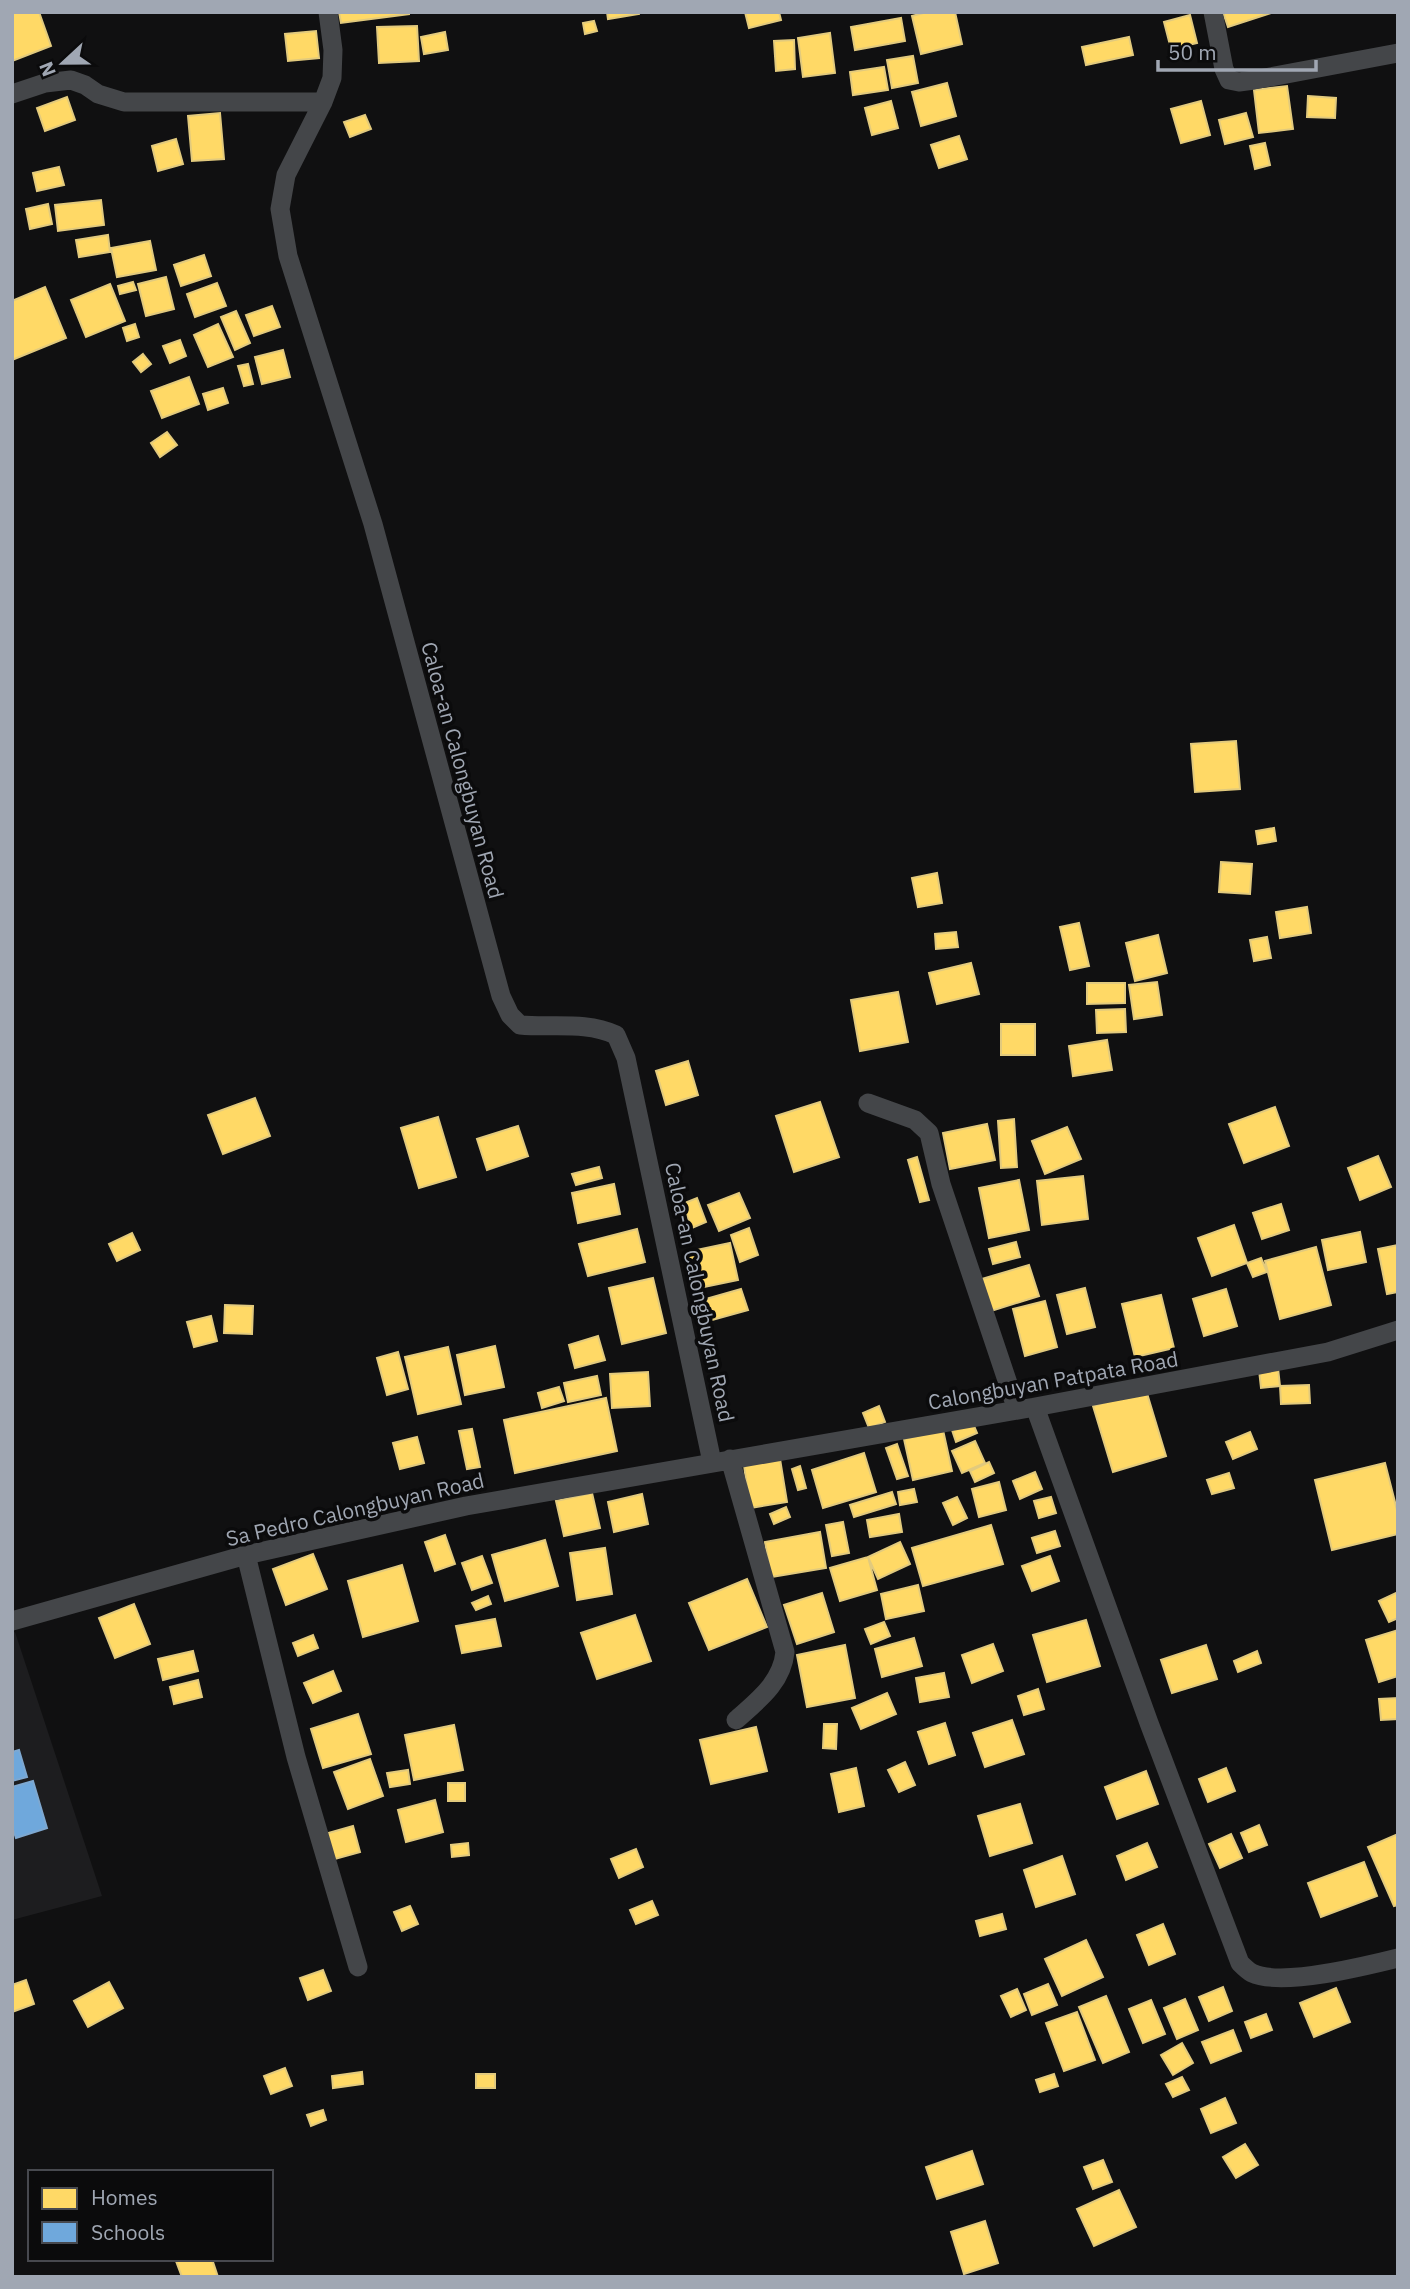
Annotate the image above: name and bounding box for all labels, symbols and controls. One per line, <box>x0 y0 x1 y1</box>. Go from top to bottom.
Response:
north arrow <box>28 28 98 98</box>
scale bar <box>1158 28 1316 72</box>
text: 50 m <box>1168 38 1217 66</box>
text: N <box>34 58 61 80</box>
street label: Caloa-an Calongbuyan Road <box>415 639 511 901</box>
street label: Caloa-an Calongbuyan Road <box>659 1160 741 1424</box>
street label: Calongbuyan Patpata Road <box>926 1344 1180 1416</box>
street label: Sa Pedro Calongbuyan Road <box>223 1466 487 1552</box>
legend <box>28 2170 273 2261</box>
text: Homes <box>91 2183 158 2211</box>
text: Schools <box>91 2218 165 2246</box>

